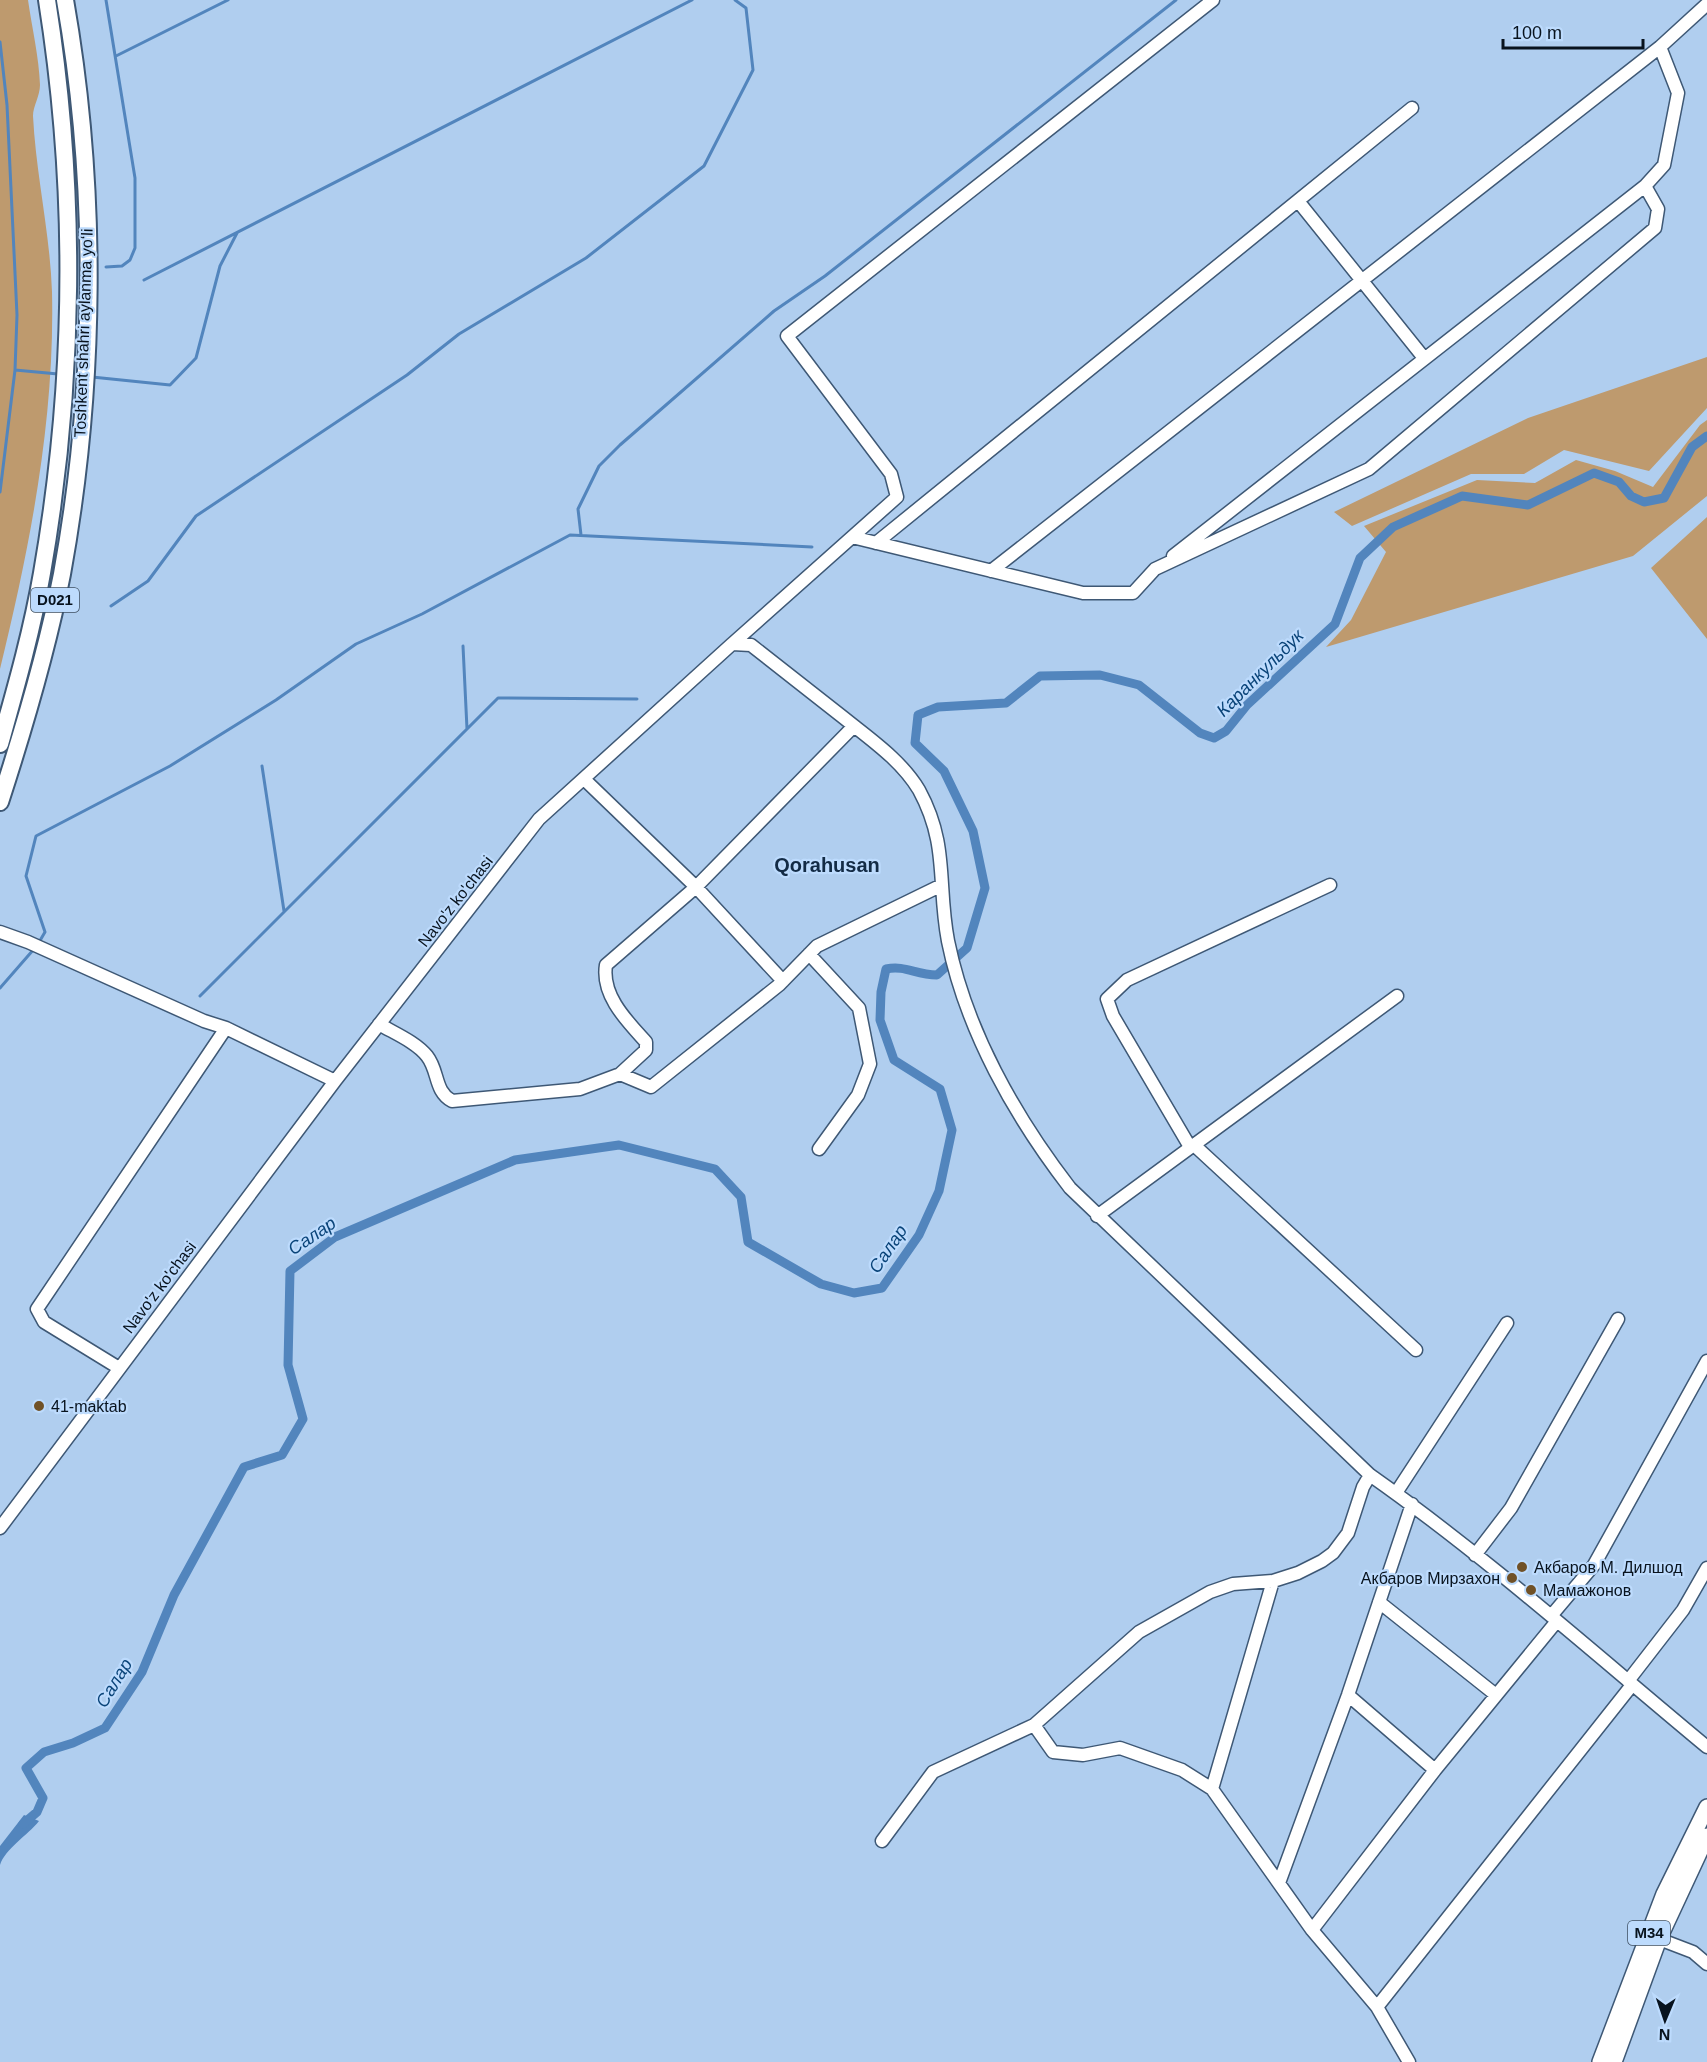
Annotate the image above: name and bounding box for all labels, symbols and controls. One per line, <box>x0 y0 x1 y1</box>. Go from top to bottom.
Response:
scale bar <box>1503 12 1642 50</box>
text: 100 m <box>1512 23 1562 43</box>
street label: Toshkent shahri aylanma yoʻli <box>71 228 96 438</box>
road number: D021 <box>31 588 79 612</box>
water label: Каранкульдук <box>1212 624 1309 721</box>
street label: Navo'z ko'chasi <box>415 853 496 950</box>
district label: Qorahusan <box>774 854 880 876</box>
water label: Салар <box>284 1213 340 1259</box>
water label: Салар <box>865 1221 911 1277</box>
street label: Navo'z ko'chasi <box>119 1238 199 1336</box>
place label: 41-maktab <box>51 1398 127 1415</box>
marker: 41-maktab <box>32 1399 46 1413</box>
place label: Акбаров М. Дилшод <box>1534 1559 1683 1576</box>
marker: Акбаров М. Дилшод <box>1515 1560 1529 1574</box>
place label: Акбаров Мирзахон <box>1361 1570 1500 1587</box>
marker: Акбаров Мирзахон <box>1505 1571 1519 1585</box>
place label: Мамажонов <box>1543 1582 1631 1599</box>
marker: Мамажонов <box>1524 1583 1538 1597</box>
water label: Салар <box>92 1655 136 1711</box>
road number: M34 <box>1628 1921 1670 1945</box>
north arrow <box>1635 1990 1695 2050</box>
text: N <box>1658 2026 1671 2043</box>

